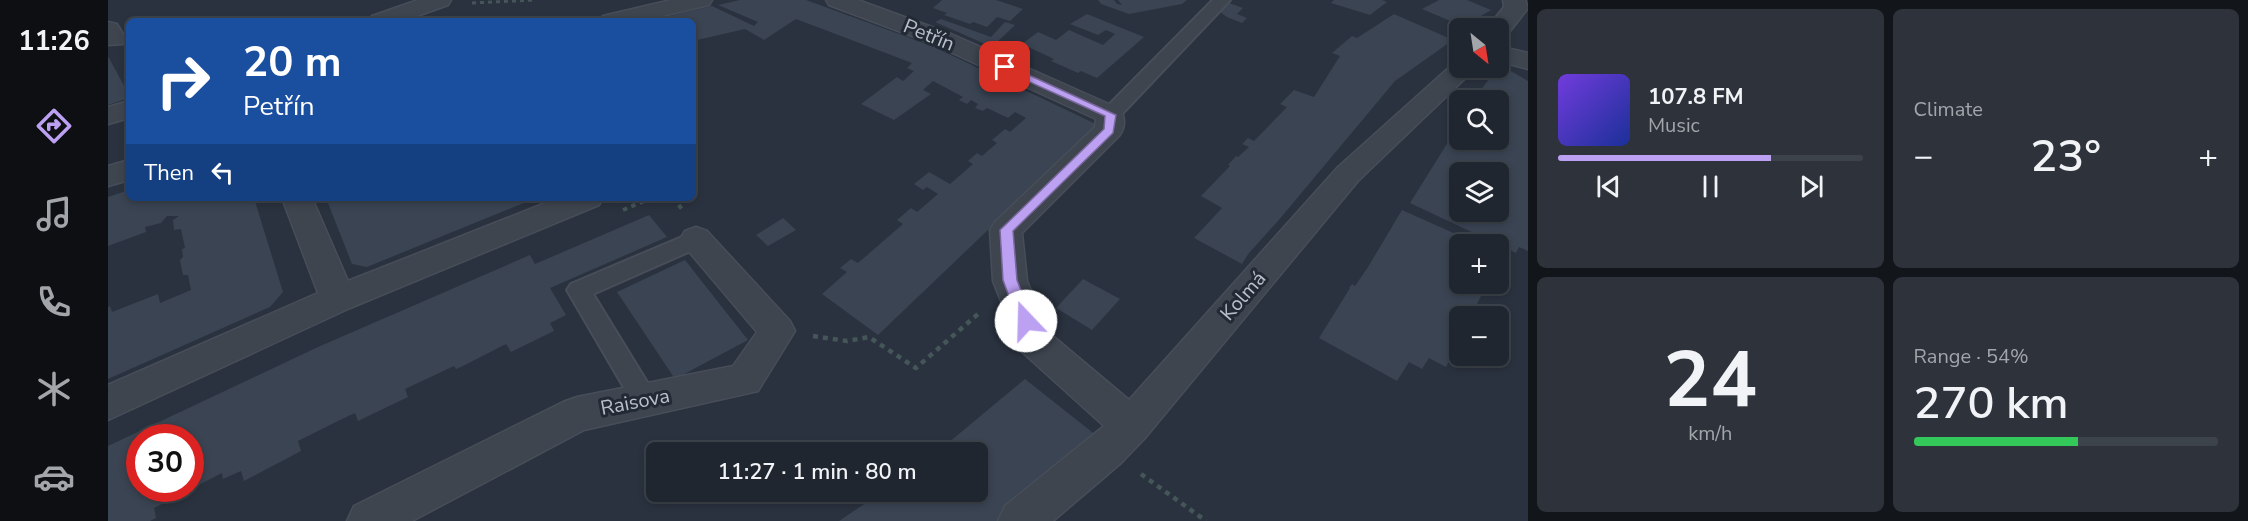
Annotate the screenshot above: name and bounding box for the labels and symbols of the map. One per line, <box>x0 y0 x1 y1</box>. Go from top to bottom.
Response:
street label: Petřín <box>899 13 959 57</box>
north arrow <box>1449 18 1509 78</box>
pin <box>979 41 1030 92</box>
street label: Kolmá <box>1214 266 1272 326</box>
position arrow <box>994 289 1058 353</box>
street label: Raisova <box>598 382 672 422</box>
speed limit sign: 30 <box>126 424 204 502</box>

